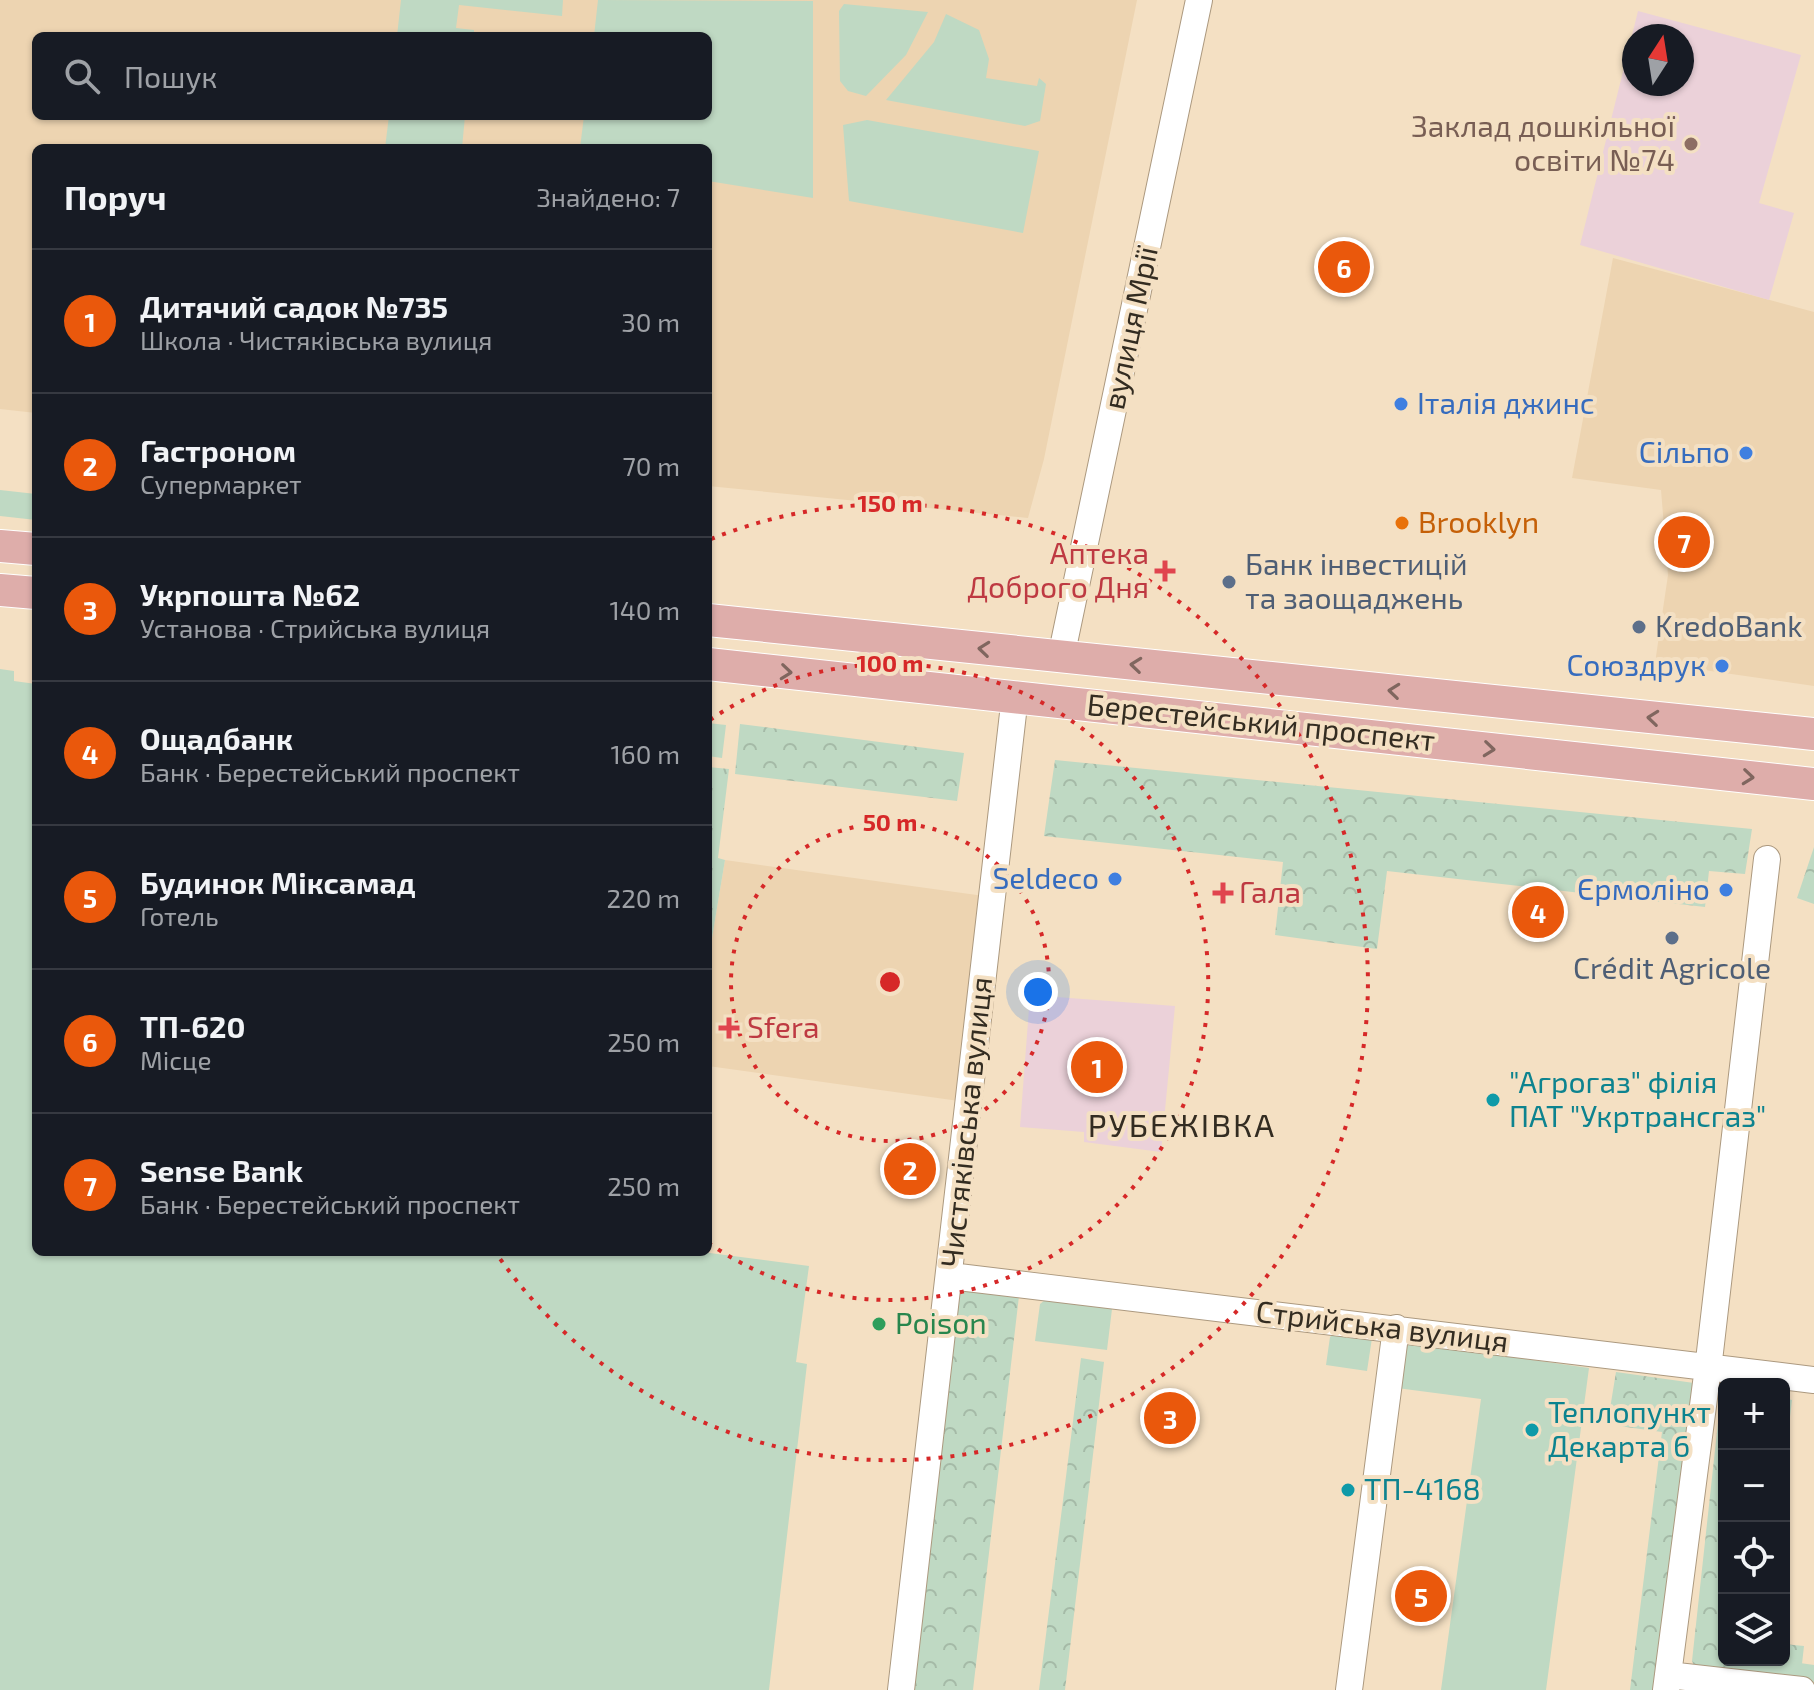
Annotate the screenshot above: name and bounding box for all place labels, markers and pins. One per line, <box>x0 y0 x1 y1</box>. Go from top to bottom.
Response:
place label: Заклад дошкільної освіти №74 <box>1411 107 1675 177</box>
marker: Заклад дошкільної освіти №74 <box>1682 135 1700 153</box>
pin: 6 <box>1318 237 1370 297</box>
place label: Італія джинс <box>1417 384 1595 420</box>
marker: Італія джинс <box>1392 395 1410 413</box>
place label: Сільпо <box>1639 433 1730 469</box>
marker: Сільпо <box>1737 444 1755 462</box>
place label: Brooklyn <box>1418 503 1539 539</box>
pin: 7 <box>1658 512 1710 572</box>
marker: Brooklyn <box>1393 514 1411 532</box>
place label: Аптека Доброго Дня <box>967 534 1149 604</box>
place label: Банк інвестицій та заощаджень <box>1245 545 1468 615</box>
marker: Аптека Доброго Дня <box>1156 562 1174 580</box>
marker: Банк інвестицій та заощаджень <box>1220 573 1238 591</box>
place label: KredoBank <box>1655 607 1802 643</box>
marker: KredoBank <box>1630 618 1648 636</box>
place label: Союздрук <box>1566 646 1706 683</box>
marker: Союздрук <box>1713 657 1731 675</box>
place label: Seldeco <box>992 859 1099 895</box>
marker: Seldeco <box>1106 870 1124 888</box>
place label: Єрмоліно <box>1577 870 1710 906</box>
place label: Гала <box>1239 873 1301 909</box>
marker: Єрмоліно <box>1717 881 1735 899</box>
pin: 4 <box>1512 882 1564 942</box>
marker: Гала <box>1214 884 1232 902</box>
marker: Crédit Agricole <box>1663 929 1681 947</box>
place label: Crédit Agricole <box>1573 949 1771 985</box>
centre of rings <box>876 968 904 996</box>
place label: Sfera <box>747 1008 819 1044</box>
marker: Sfera <box>718 1017 740 1039</box>
pin: 1 <box>1071 1037 1123 1097</box>
place label: "Агрогаз" філія ПАТ "Укртрансгаз" <box>1509 1063 1766 1133</box>
marker: "Агрогаз" філія ПАТ "Укртрансгаз" <box>1484 1091 1502 1109</box>
pin: 2 <box>884 1139 936 1199</box>
place label: Poison <box>895 1304 987 1340</box>
marker: Poison <box>870 1315 888 1333</box>
pin: 3 <box>1144 1388 1196 1448</box>
place label: Теплопункт Декарта 6 <box>1548 1393 1711 1463</box>
marker: Теплопункт Декарта 6 <box>1523 1421 1541 1439</box>
place label: ТП-4168 <box>1364 1470 1481 1506</box>
marker: ТП-4168 <box>1339 1481 1357 1499</box>
pin: 5 <box>1395 1566 1447 1626</box>

